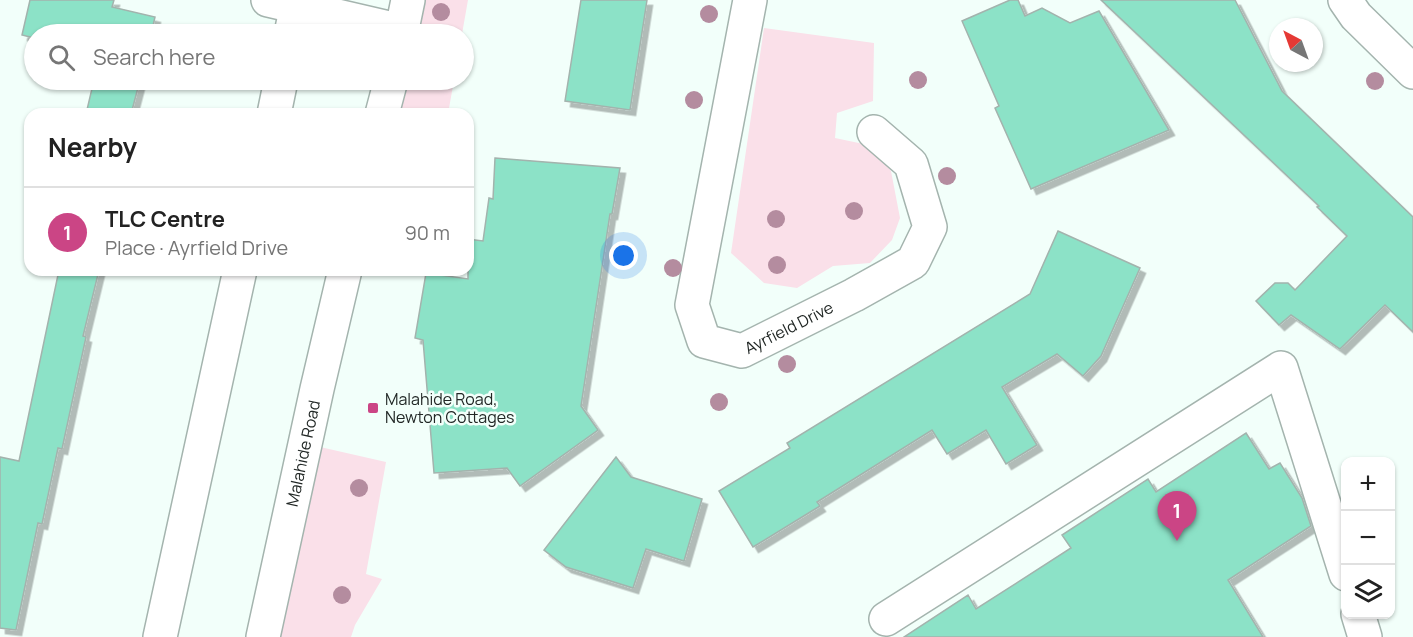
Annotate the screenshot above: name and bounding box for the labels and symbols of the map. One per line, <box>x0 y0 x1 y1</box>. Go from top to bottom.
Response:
north arrow <box>1269 18 1323 72</box>
your location <box>609 241 638 270</box>
street label: Ayrfield Drive <box>741 296 837 359</box>
place label: Malahide Road, Newton Cottages <box>385 388 514 428</box>
street label: Malahide Road <box>281 398 325 509</box>
marker: Malahide Road, Newton Cottages <box>366 401 380 415</box>
pin: 1 <box>1158 492 1196 541</box>

